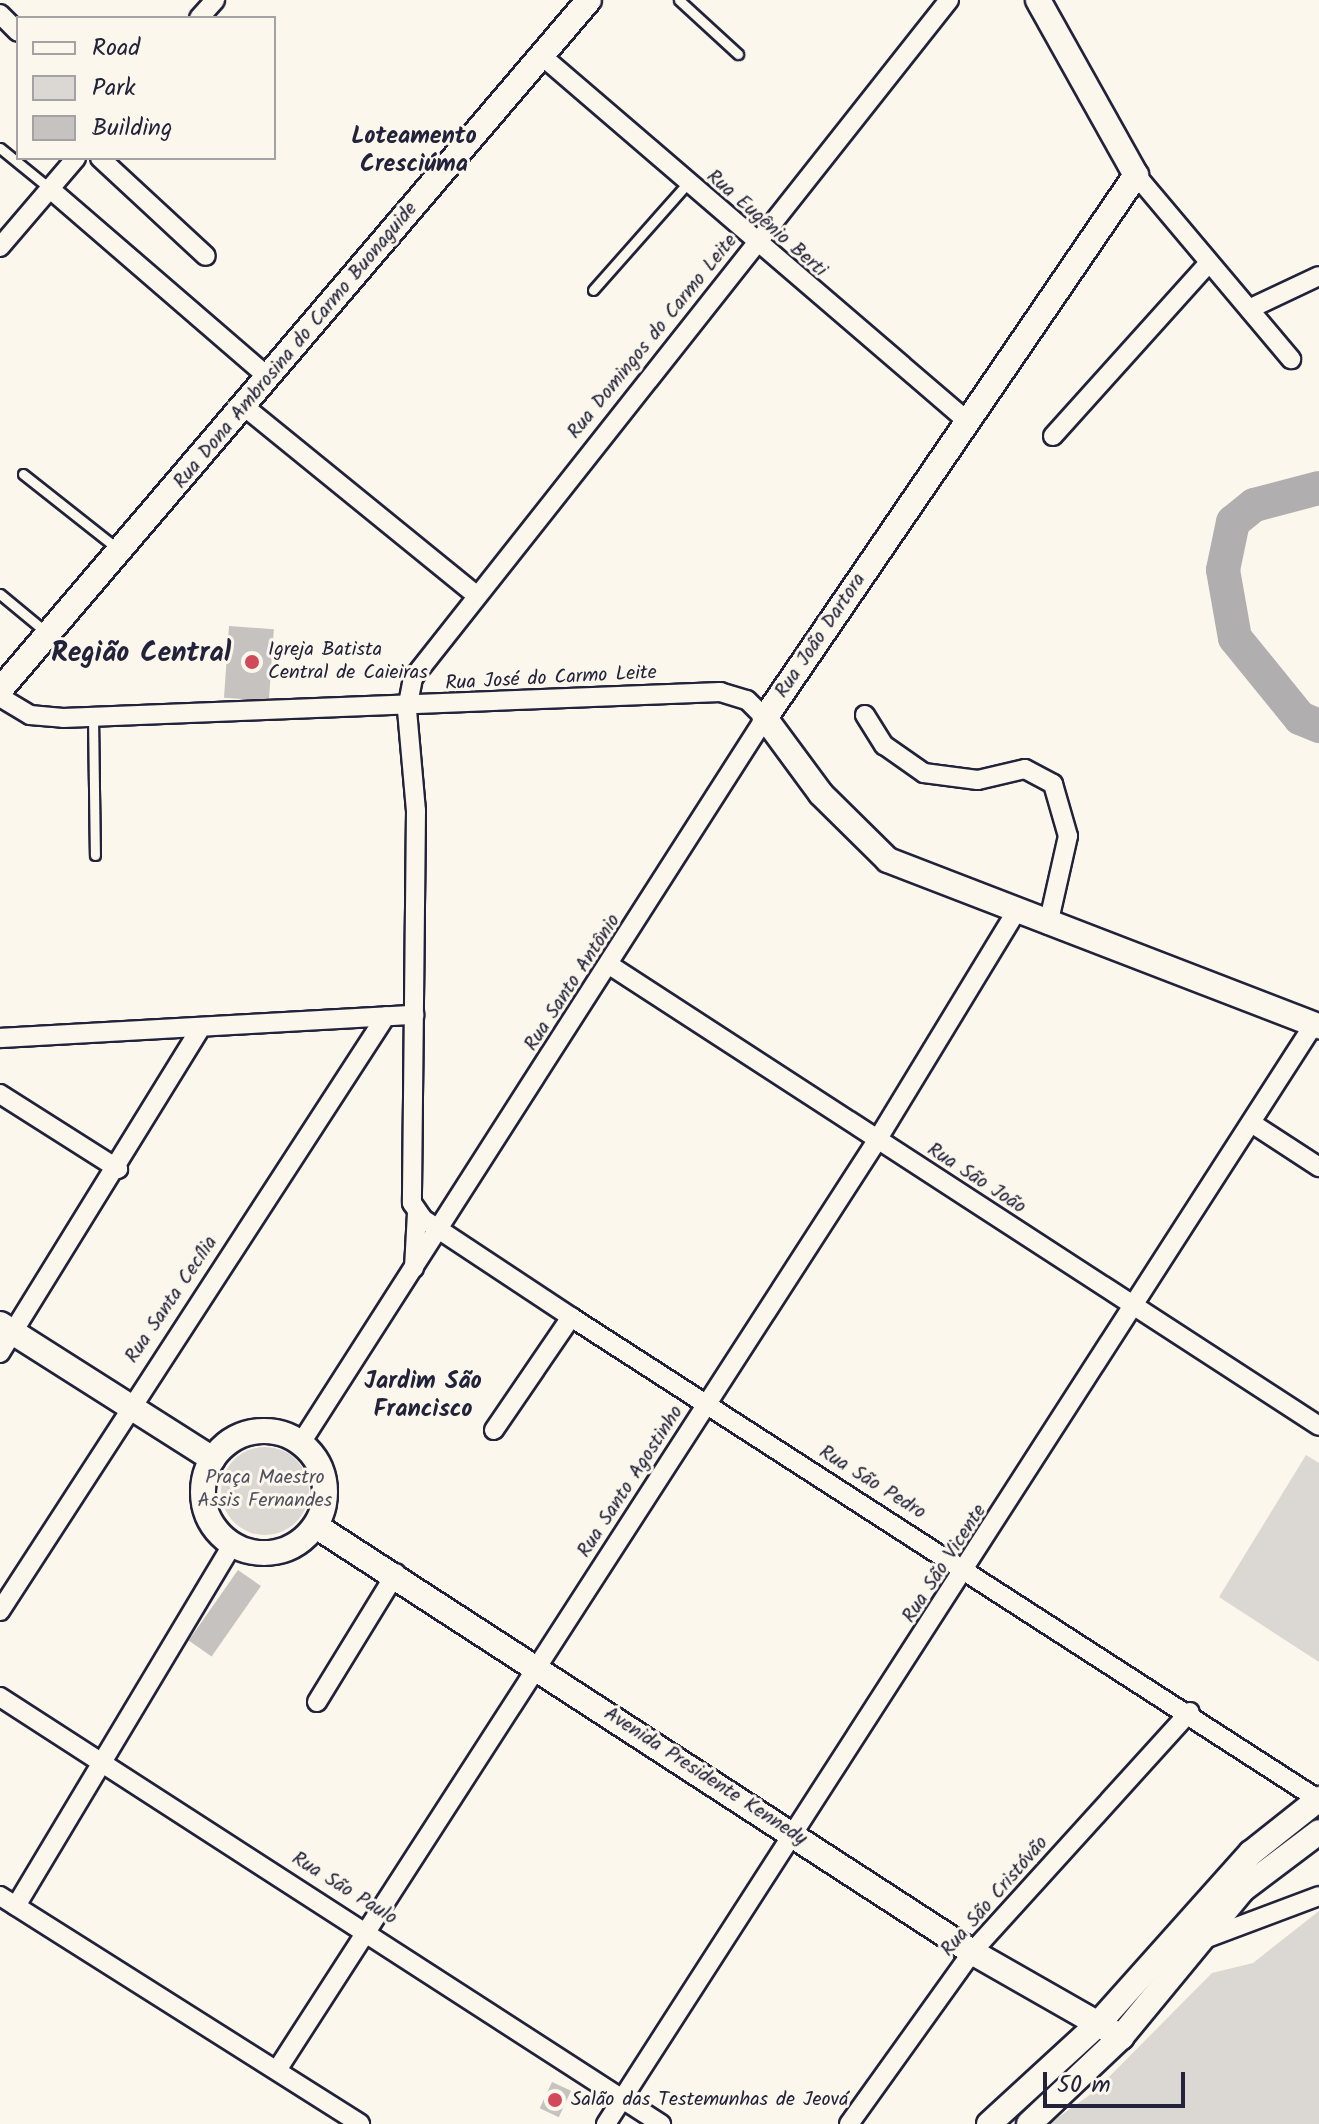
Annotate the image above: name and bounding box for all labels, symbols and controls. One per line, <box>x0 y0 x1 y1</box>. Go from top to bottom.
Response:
legend <box>16 16 276 160</box>
text: Road <box>92 29 140 68</box>
text: Park <box>92 69 136 108</box>
text: Building <box>92 109 172 148</box>
district label: Loteamento Cresciúma <box>351 123 477 179</box>
street label: Rua Eugênio Berti <box>701 165 831 283</box>
street label: Rua Dona Ambrosina do Carmo Buonaguide <box>169 198 423 494</box>
street label: Rua Domingos do Carmo Leite <box>563 230 743 444</box>
street label: Rua João Dartora <box>770 569 872 703</box>
district label: Região Central <box>51 637 231 671</box>
place label: Igreja Batista Central de Caieiras <box>268 638 428 685</box>
marker: Igreja Batista Central de Caieiras <box>243 653 261 671</box>
street label: Rua José do Carmo Leite <box>445 661 657 697</box>
street label: Rua Santo Antônio <box>520 910 626 1056</box>
street label: Rua São João <box>922 1138 1030 1220</box>
street label: Rua Santa Cecília <box>121 1232 223 1368</box>
district label: Jardim São Francisco <box>364 1368 482 1424</box>
street label: Rua Santo Agostinho <box>573 1402 689 1562</box>
street label: Rua São Pedro <box>814 1441 930 1525</box>
park label: Praça Maestro Assis Fernandes <box>198 1467 332 1514</box>
street label: Rua São Vicente <box>898 1500 992 1628</box>
street label: Avenida Presidente Kennedy <box>599 1702 811 1852</box>
street label: Rua São Cristóvão <box>936 1832 1054 1962</box>
street label: Rua São Paulo <box>287 1847 401 1931</box>
scale bar <box>1047 2056 1189 2106</box>
text: 50 m <box>1057 2066 1111 2105</box>
place label: Salão das Testemunhas de Jeová <box>571 2088 848 2112</box>
marker: Salão das Testemunhas de Jeová <box>546 2091 564 2109</box>

